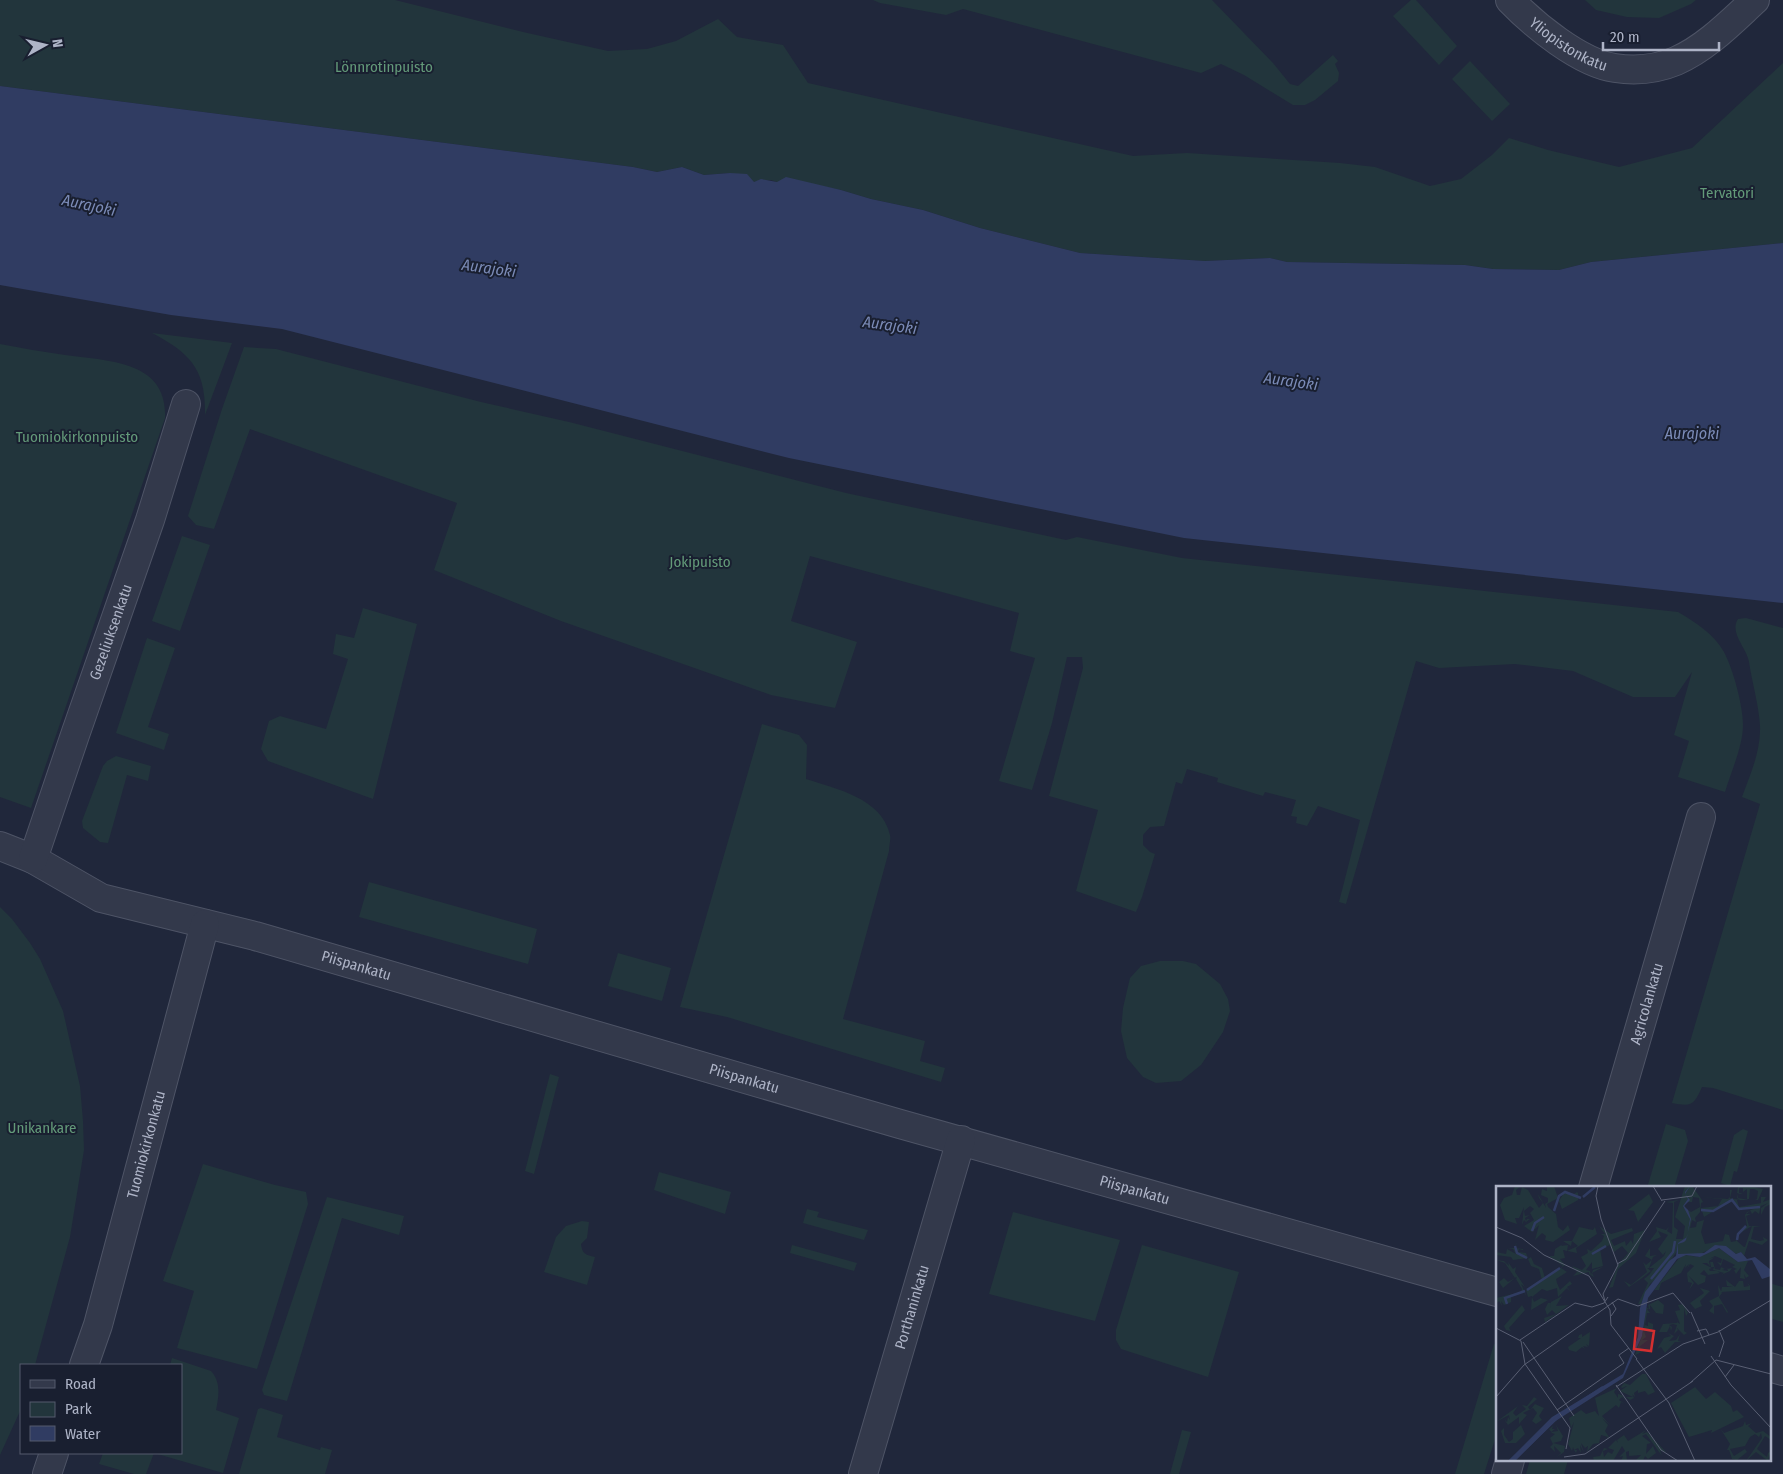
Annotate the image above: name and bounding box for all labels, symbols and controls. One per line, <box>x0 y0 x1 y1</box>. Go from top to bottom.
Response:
street label: Yliopistonkatu <box>1526 14 1609 75</box>
north arrow <box>20 20 70 70</box>
scale bar <box>1603 20 1719 52</box>
text: 20 m <box>1610 28 1640 46</box>
text: N <box>48 38 66 49</box>
park label: Lönnrotinpuisto <box>335 58 433 76</box>
park label: Tervatori <box>1700 184 1754 202</box>
water label: Aurajoki <box>59 190 118 220</box>
water label: Aurajoki <box>460 255 517 281</box>
water label: Aurajoki <box>861 312 918 338</box>
water label: Aurajoki <box>1262 368 1319 394</box>
water label: Aurajoki <box>1664 424 1719 443</box>
park label: Tuomiokirkonpuisto <box>16 428 138 446</box>
park label: Jokipuisto <box>669 553 731 571</box>
street label: Gezeliuksenkatu <box>86 582 136 682</box>
street label: Piispankatu <box>319 947 393 984</box>
street label: Agricolankatu <box>1626 961 1667 1047</box>
street label: Piispankatu <box>707 1060 781 1097</box>
street label: Tuomiokirkonkatu <box>123 1089 169 1201</box>
park label: Unikankare <box>8 1119 76 1137</box>
street label: Piispankatu <box>1098 1172 1172 1208</box>
inset map <box>1496 1186 1770 1462</box>
street label: Porthaninkatu <box>891 1263 933 1351</box>
legend <box>20 1364 182 1454</box>
text: Road <box>65 1375 96 1393</box>
text: Park <box>65 1400 92 1418</box>
text: Water <box>65 1425 101 1443</box>

